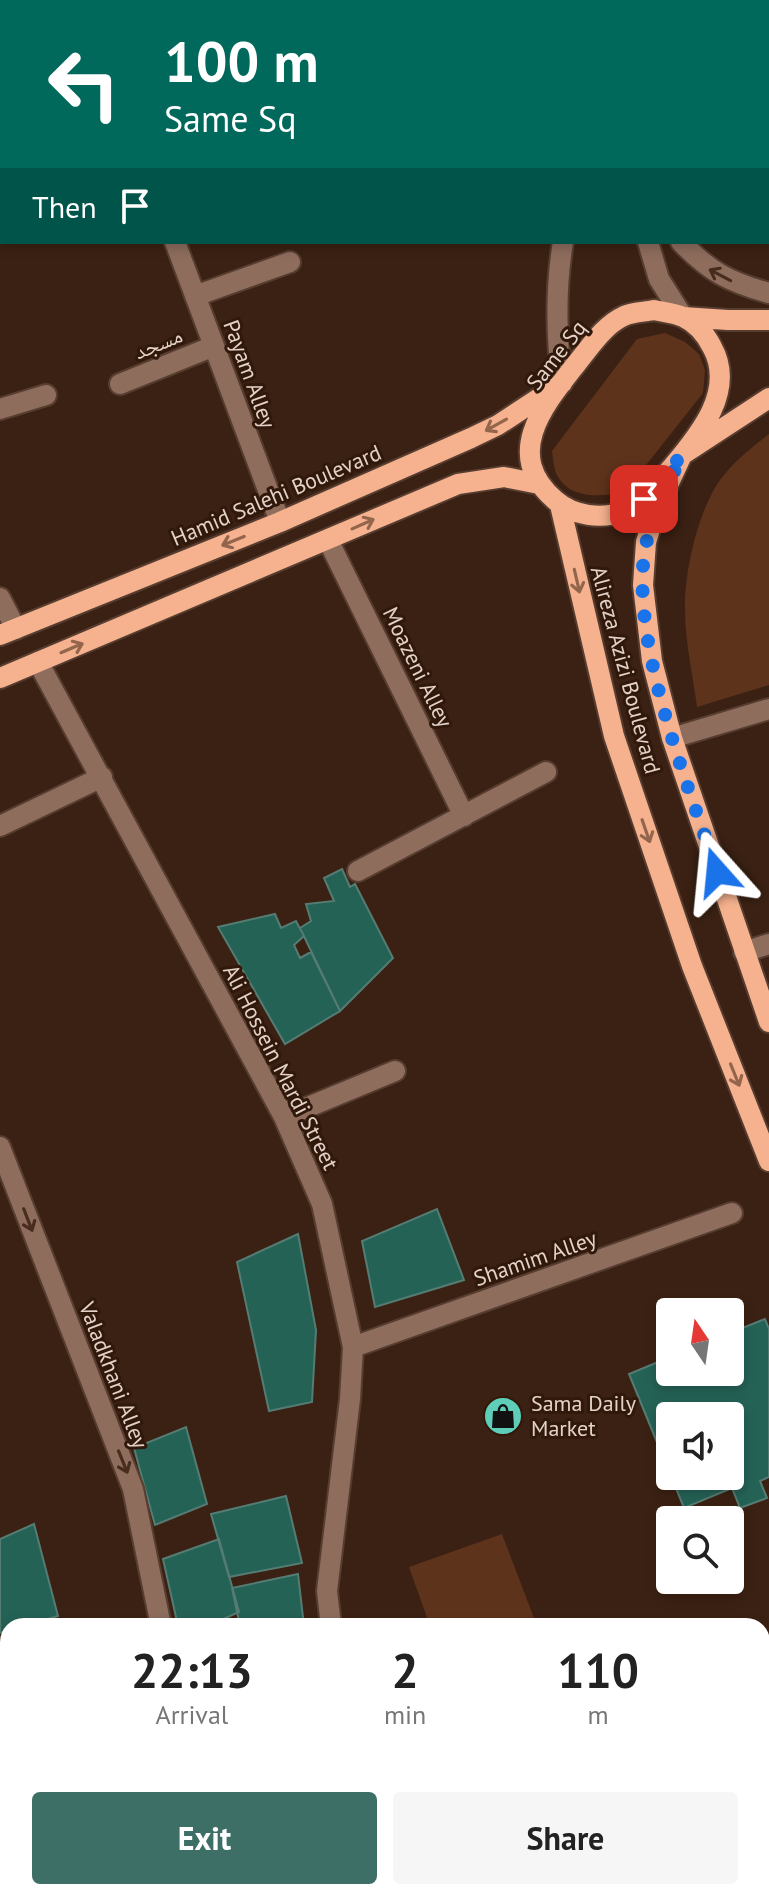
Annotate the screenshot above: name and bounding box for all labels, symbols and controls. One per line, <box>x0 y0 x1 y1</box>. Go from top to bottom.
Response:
text: 100 m <box>164 25 319 97</box>
icon: left <box>32 32 136 136</box>
text: Same Sq <box>164 95 297 142</box>
icon: arrive <box>113 184 157 228</box>
text: Then <box>32 187 97 226</box>
one-way arrow <box>709 267 733 283</box>
street label: Same Sq <box>520 314 592 396</box>
street label: Payam Alley <box>217 316 283 433</box>
street label: مسجد <box>130 321 186 365</box>
one-way arrow <box>485 417 508 433</box>
street label: Hamid Salehi Boulevard <box>167 438 385 552</box>
pin <box>610 465 678 533</box>
icon: arrive <box>622 477 666 521</box>
one-way arrow <box>350 516 375 531</box>
one-way arrow <box>221 535 246 549</box>
street label: Alireza Azizi Boulevard <box>585 563 667 777</box>
one-way arrow <box>570 567 585 593</box>
street label: Moazeni Alley <box>377 602 460 732</box>
one-way arrow <box>59 639 84 654</box>
one-way arrow <box>640 818 655 843</box>
position arrow <box>675 830 759 914</box>
street label: Ali Hossein Mardi Street <box>217 960 345 1175</box>
one-way arrow <box>729 1062 743 1087</box>
one-way arrow <box>22 1207 36 1232</box>
street label: Shamim Alley <box>470 1224 601 1292</box>
street label: Valadkhani Alley <box>73 1297 155 1453</box>
north arrow <box>656 1298 744 1386</box>
map controls <box>656 1298 744 1594</box>
place label: Sama Daily Market <box>531 1389 637 1442</box>
shop icon: Sama Daily Market <box>482 1395 524 1437</box>
button: sound <box>656 1402 744 1490</box>
one-way arrow <box>116 1449 131 1474</box>
button: search <box>656 1506 744 1594</box>
text: 22:13 <box>131 1639 253 1701</box>
text: 2 <box>391 1639 419 1701</box>
text: 110 <box>557 1639 639 1701</box>
text: Arrival <box>156 1698 228 1731</box>
text: min <box>384 1698 426 1731</box>
text: m <box>588 1698 609 1731</box>
button: Exit <box>32 1792 377 1884</box>
button: Share <box>393 1792 738 1884</box>

